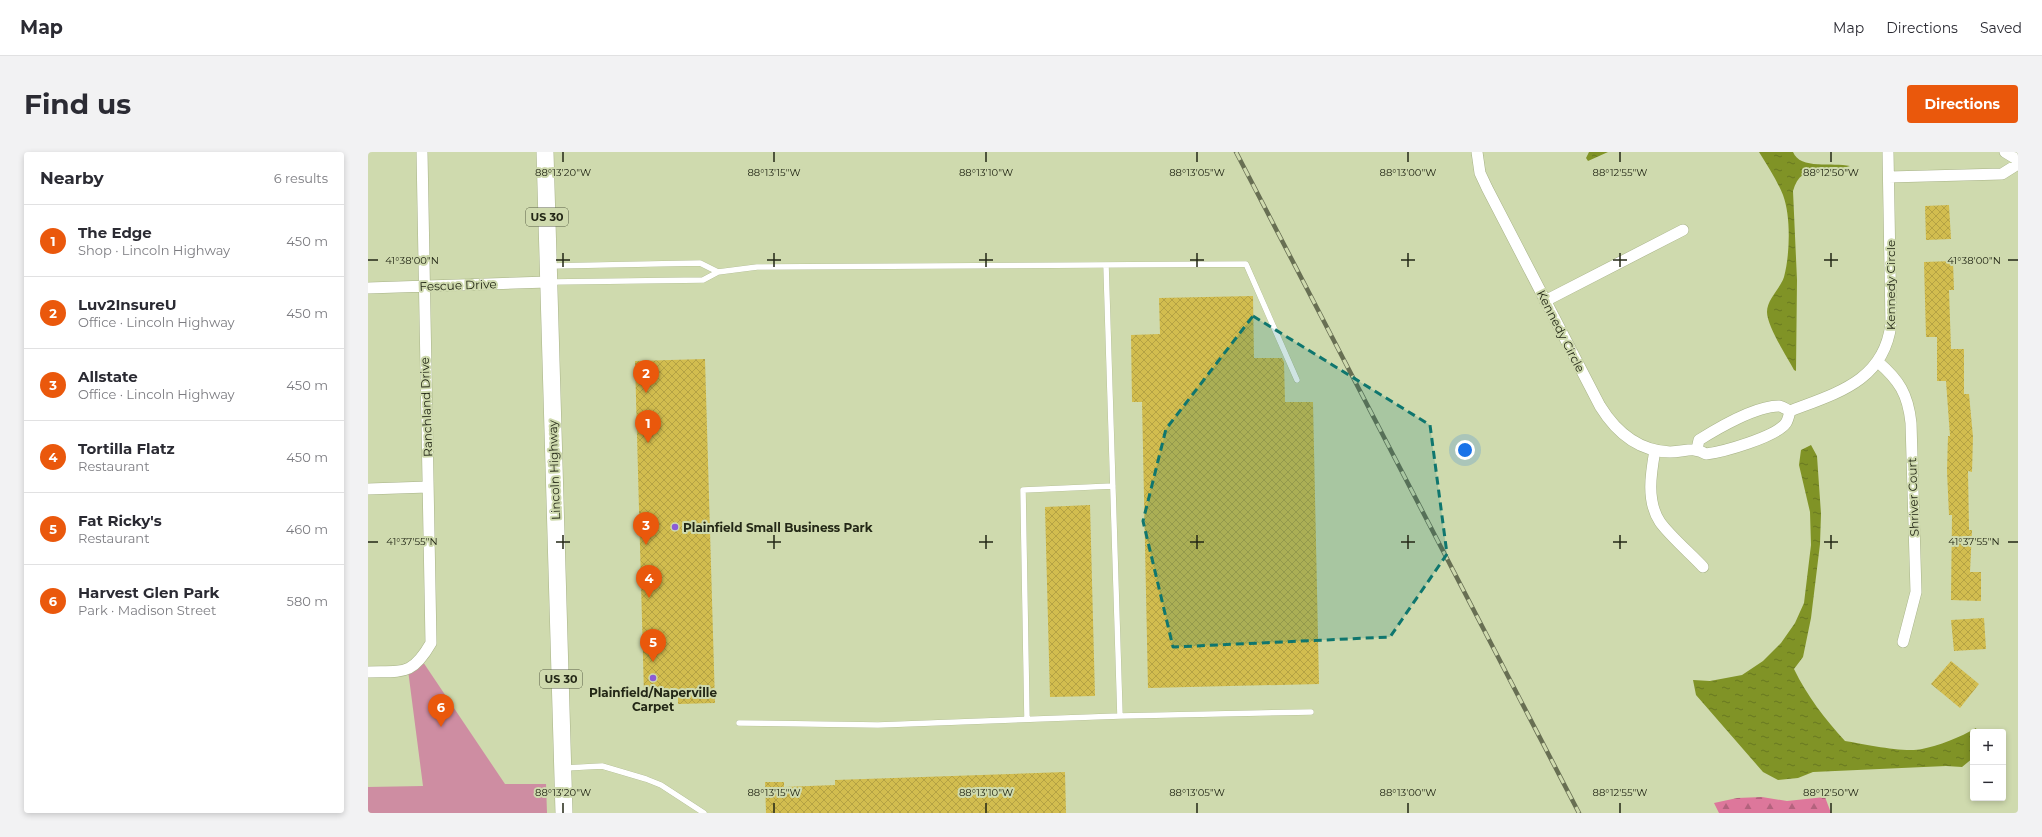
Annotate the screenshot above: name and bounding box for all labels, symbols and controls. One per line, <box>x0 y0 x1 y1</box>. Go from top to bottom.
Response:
text: Map <box>20 16 63 39</box>
text: Map <box>1833 19 1864 37</box>
text: Directions <box>1886 19 1958 37</box>
text: Saved <box>1980 19 2022 37</box>
button: Directions <box>1907 85 2018 123</box>
text: Find us <box>24 87 131 121</box>
text: 88°13'20"W <box>535 166 591 179</box>
text: 88°13'15"W <box>747 166 801 179</box>
text: 88°13'10"W <box>959 166 1013 179</box>
text: 88°13'05"W <box>1169 166 1225 179</box>
text: 88°13'00"W <box>1380 166 1436 179</box>
text: 88°12'55"W <box>1593 166 1647 179</box>
text: 88°12'50"W <box>1803 166 1859 179</box>
text: Nearby <box>40 168 104 188</box>
text: 6 results <box>274 170 328 186</box>
road number: US 30 <box>526 208 568 226</box>
text: The Edge <box>78 223 152 242</box>
text: 1 <box>50 233 56 249</box>
text: 450 m <box>286 233 328 249</box>
street label: Kennedy Circle <box>1883 240 1898 330</box>
text: Shop · Lincoln Highway <box>78 242 230 258</box>
text: 41°38'00"N <box>385 254 439 267</box>
text: 41°38'00"N <box>1947 254 2001 267</box>
street label: Fescue Drive <box>419 276 497 294</box>
street label: Kennedy Circle <box>1534 287 1588 375</box>
text: Luv2InsureU <box>78 295 177 314</box>
text: 2 <box>49 305 57 321</box>
text: 450 m <box>286 305 328 321</box>
text: Office · Lincoln Highway <box>78 314 235 330</box>
street label: Ranchland Drive <box>417 357 435 457</box>
pin: 2 <box>633 360 659 393</box>
text: Allstate <box>78 367 138 386</box>
text: 3 <box>49 377 57 393</box>
text: 450 m <box>286 377 328 393</box>
text: Office · Lincoln Highway <box>78 386 235 402</box>
pin: 1 <box>635 410 661 443</box>
street label: Lincoln Highway <box>545 419 563 520</box>
text: Tortilla Flatz <box>78 439 175 458</box>
your location <box>1455 440 1475 460</box>
text: 4 <box>49 449 57 465</box>
text: 450 m <box>286 449 328 465</box>
street label: Shriver Court <box>1904 457 1922 537</box>
text: Restaurant <box>78 458 149 474</box>
text: Fat Ricky's <box>78 511 162 530</box>
pin: 3 <box>633 512 659 545</box>
place label: Plainfield Small Business Park <box>683 520 873 535</box>
text: 5 <box>49 521 57 537</box>
text: 460 m <box>286 521 328 537</box>
marker: Plainfield Small Business Park <box>670 522 680 532</box>
text: Restaurant <box>78 530 149 546</box>
text: 41°37'55"N <box>386 535 438 548</box>
text: 41°37'55"N <box>1948 535 2000 548</box>
pin: 4 <box>636 565 662 598</box>
text: Harvest Glen Park <box>78 583 219 602</box>
text: 6 <box>49 593 57 609</box>
text: 580 m <box>287 593 328 609</box>
text: Park · Madison Street <box>78 602 216 618</box>
pin: 5 <box>640 629 666 662</box>
road number: US 30 <box>540 670 582 688</box>
marker: Plainfield/Naperville Carpet <box>648 673 658 683</box>
place label: Plainfield/Naperville Carpet <box>589 685 717 714</box>
pin: 6 <box>428 694 454 727</box>
map controls <box>1970 729 2006 801</box>
button: + <box>1970 729 2006 765</box>
button: − <box>1970 765 2006 801</box>
text: 88°13'20"W <box>535 786 591 799</box>
text: 88°13'15"W <box>747 786 801 799</box>
text: 88°13'10"W <box>959 786 1013 799</box>
text: 88°13'05"W <box>1169 786 1225 799</box>
text: 88°13'00"W <box>1380 786 1436 799</box>
text: 88°12'55"W <box>1593 786 1647 799</box>
text: 88°12'50"W <box>1803 786 1859 799</box>

